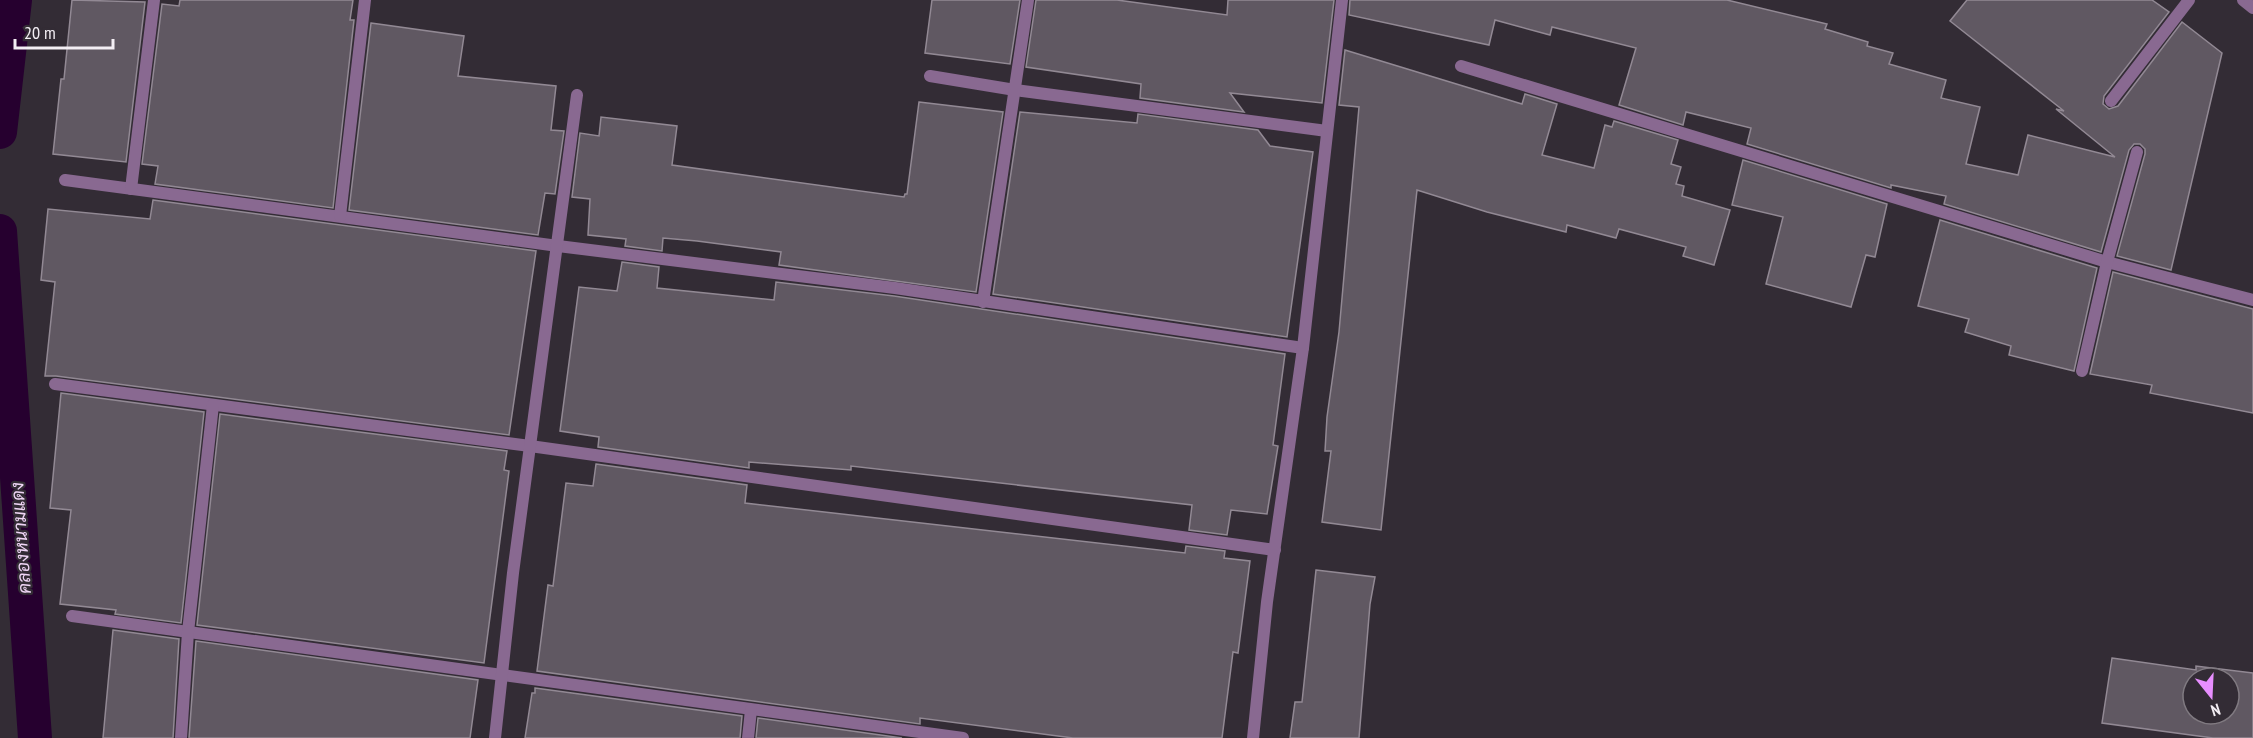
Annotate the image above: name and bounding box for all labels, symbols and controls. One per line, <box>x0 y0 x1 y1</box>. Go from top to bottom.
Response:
scale bar <box>15 12 112 50</box>
text: 20 m <box>24 21 56 44</box>
water label: คลองหนามแดง <box>5 481 36 595</box>
north arrow <box>2181 666 2241 726</box>
text: N <box>2208 699 2223 721</box>

